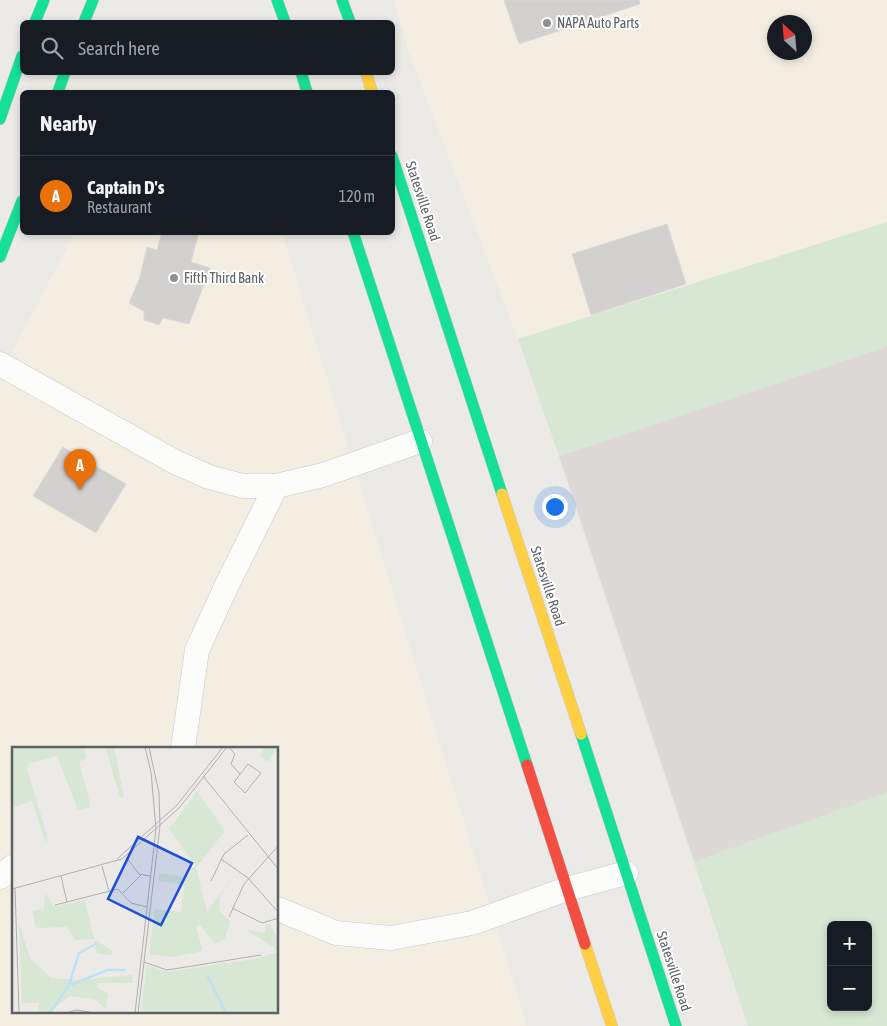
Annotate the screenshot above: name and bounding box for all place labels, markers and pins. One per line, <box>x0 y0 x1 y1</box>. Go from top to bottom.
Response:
place label: NAPA Auto Parts <box>557 15 639 31</box>
marker: NAPA Auto Parts <box>541 17 553 29</box>
place label: Fifth Third Bank <box>184 270 264 286</box>
marker: Fifth Third Bank <box>168 272 180 284</box>
pin: A <box>64 449 96 490</box>

